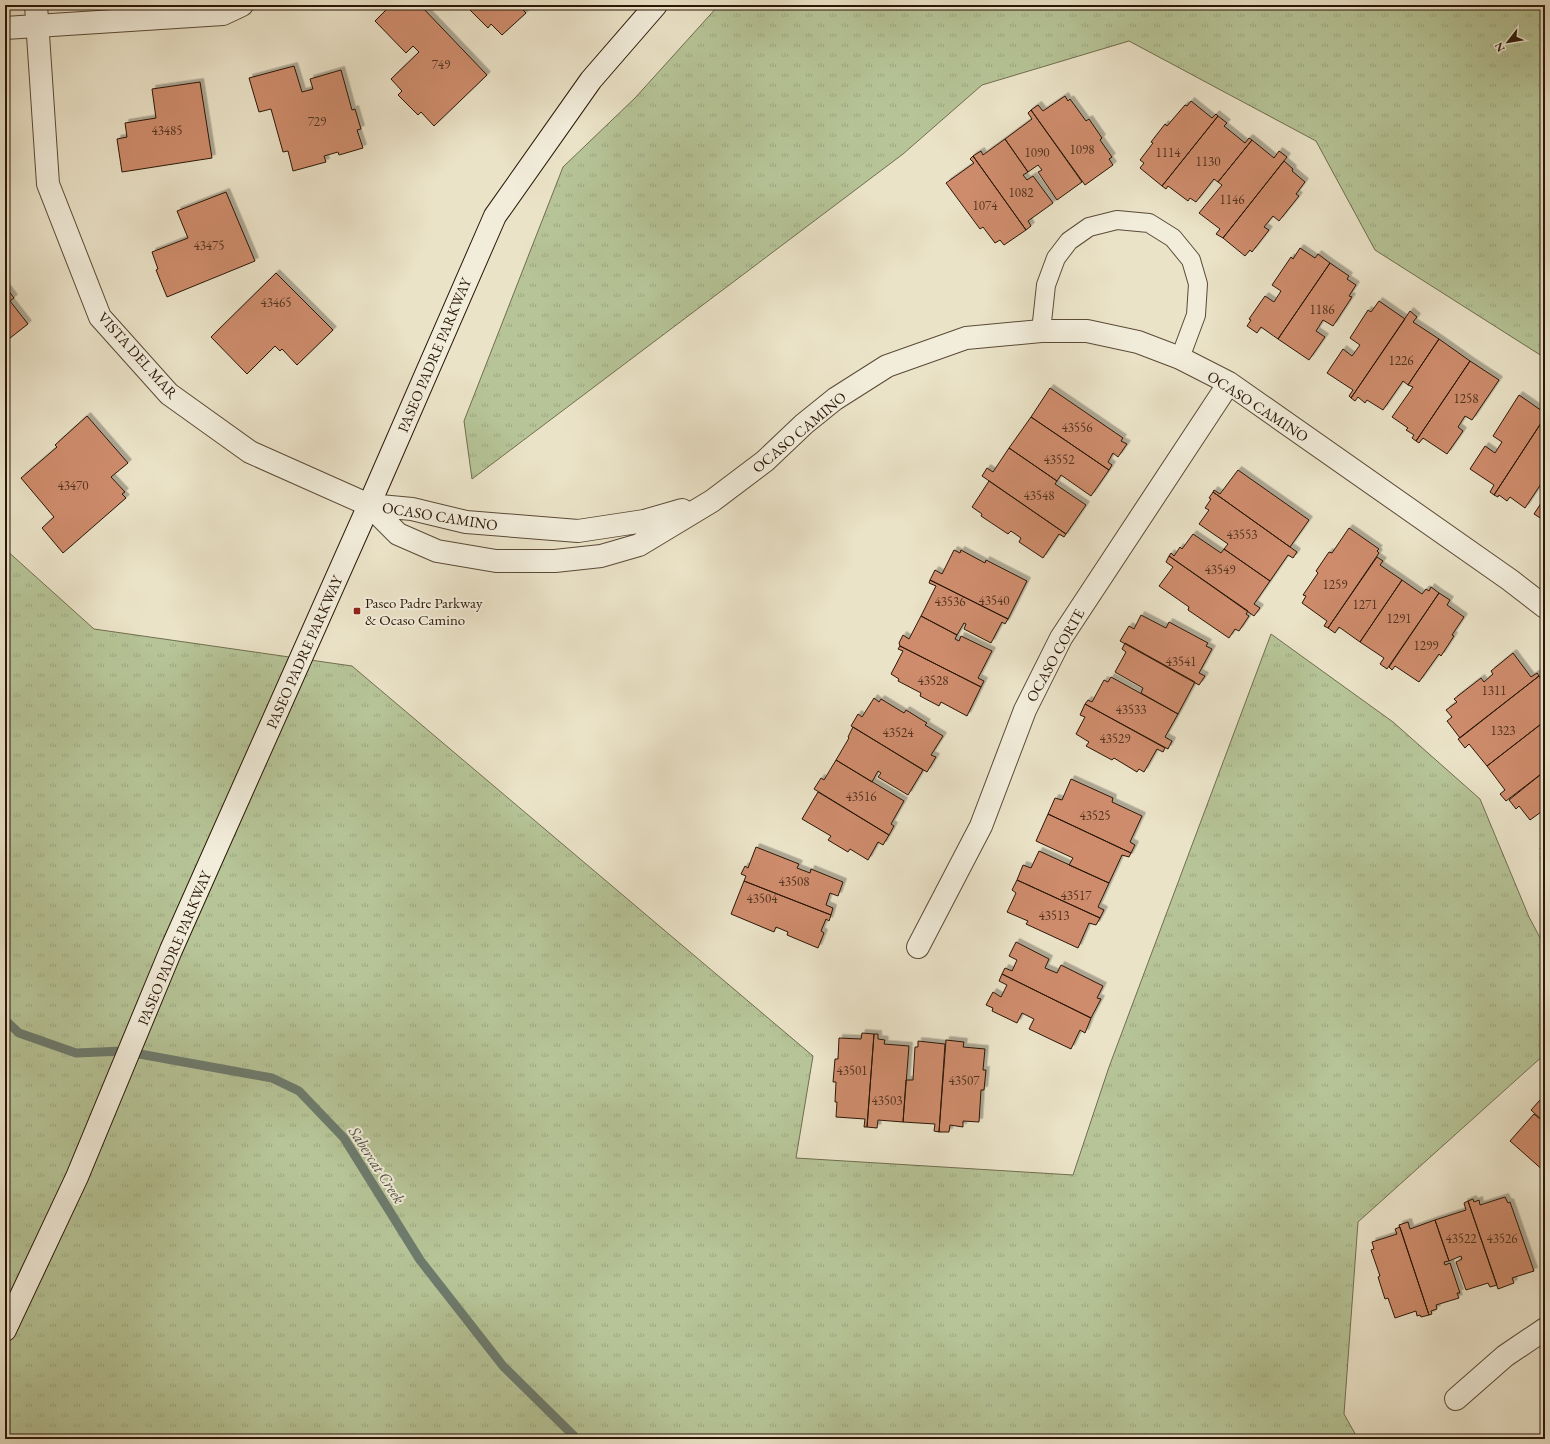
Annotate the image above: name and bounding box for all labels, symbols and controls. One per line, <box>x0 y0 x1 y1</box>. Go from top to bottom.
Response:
north arrow <box>1488 22 1528 62</box>
text: N <box>1491 40 1508 55</box>
house number: 749 <box>432 56 451 73</box>
house number: 729 <box>308 113 327 130</box>
house number: 43485 <box>151 122 183 139</box>
house number: 1098 <box>1070 141 1094 158</box>
house number: 1090 <box>1025 144 1049 161</box>
house number: 1114 <box>1156 144 1181 161</box>
house number: 1130 <box>1196 153 1220 170</box>
house number: 1082 <box>1009 184 1034 201</box>
house number: 1146 <box>1220 191 1244 208</box>
house number: 1074 <box>973 197 998 214</box>
house number: 43475 <box>193 237 225 254</box>
street label: PASEO PADRE PARKWAY <box>393 274 476 435</box>
house number: 43465 <box>260 294 292 311</box>
house number: 1186 <box>1310 301 1334 318</box>
street label: VISTA DEL MAR <box>94 308 182 403</box>
house number: 1226 <box>1389 352 1413 369</box>
street label: OCASO CAMINO <box>1204 366 1312 446</box>
street label: OCASO CAMINO <box>748 387 850 477</box>
house number: 1258 <box>1454 390 1478 407</box>
house number: 43556 <box>1061 419 1093 436</box>
house number: 43552 <box>1043 451 1075 468</box>
house number: 43470 <box>57 477 89 494</box>
house number: 43548 <box>1023 487 1055 504</box>
street label: OCASO CAMINO <box>381 497 499 535</box>
house number: 43553 <box>1226 526 1258 543</box>
house number: 43549 <box>1204 561 1236 578</box>
street label: PASEO PADRE PARKWAY <box>262 571 347 732</box>
house number: 1259 <box>1323 576 1348 593</box>
house number: 43540 <box>978 592 1010 609</box>
place label: Paseo Padre Parkway & Ocaso Camino <box>365 593 483 629</box>
house number: 43536 <box>934 593 966 610</box>
house number: 1271 <box>1353 596 1377 613</box>
street label: OCASO CORTE <box>1022 605 1089 705</box>
marker: Paseo Padre Parkway & Ocaso Camino <box>352 606 362 616</box>
house number: 1291 <box>1387 610 1411 627</box>
house number: 1299 <box>1414 637 1439 654</box>
house number: 43541 <box>1165 653 1197 670</box>
house number: 43528 <box>917 672 949 689</box>
house number: 1311 <box>1482 682 1506 699</box>
house number: 43533 <box>1115 701 1147 718</box>
house number: 1323 <box>1491 722 1515 739</box>
house number: 43524 <box>882 724 914 741</box>
house number: 43529 <box>1099 730 1131 747</box>
house number: 43516 <box>845 788 877 805</box>
house number: 43525 <box>1079 807 1111 824</box>
street label: PASEO PADRE PARKWAY <box>133 867 216 1028</box>
house number: 43508 <box>778 873 810 890</box>
house number: 43517 <box>1060 887 1092 904</box>
house number: 43504 <box>746 890 778 907</box>
house number: 43513 <box>1038 907 1070 924</box>
house number: 43501 <box>836 1062 868 1079</box>
house number: 43507 <box>948 1072 980 1089</box>
house number: 43503 <box>871 1092 903 1109</box>
water label: Sabercat Creek <box>344 1121 410 1208</box>
house number: 43522 <box>1445 1230 1477 1247</box>
house number: 43526 <box>1486 1230 1518 1247</box>

